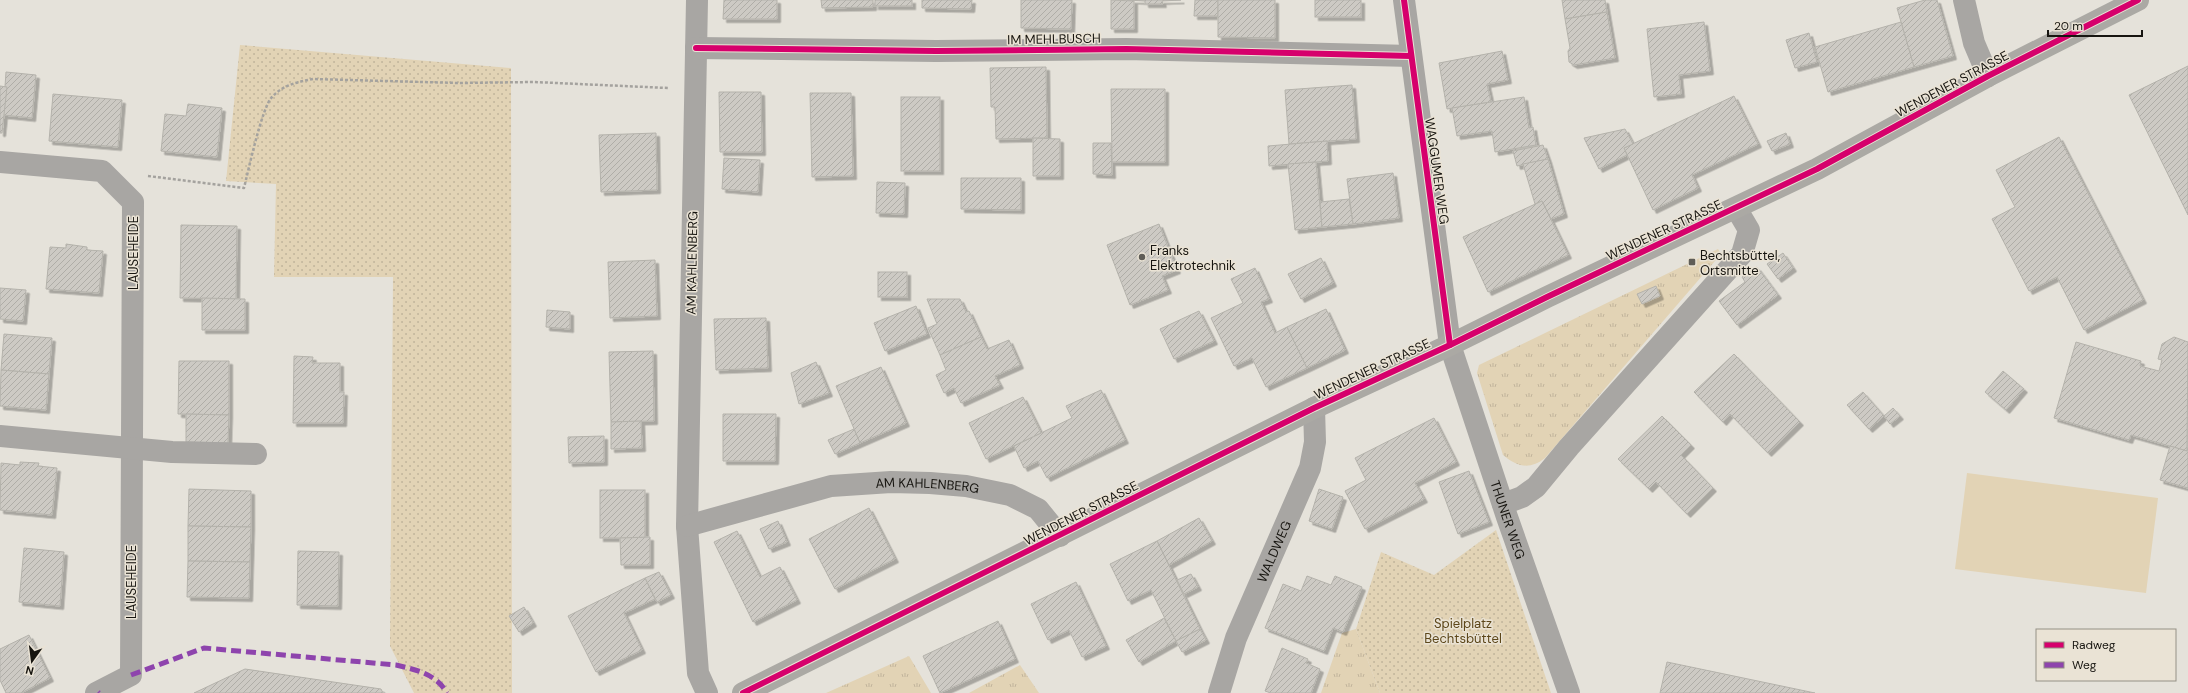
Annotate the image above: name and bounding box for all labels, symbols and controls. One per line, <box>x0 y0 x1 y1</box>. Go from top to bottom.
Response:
scale bar <box>2048 12 2142 38</box>
text: 20 m <box>2054 18 2083 34</box>
street label: IM MEHLBUSCH <box>1007 30 1101 48</box>
street label: WENDENER STRASSE <box>1892 47 2012 121</box>
street label: WAGGUMER WEG <box>1421 117 1453 225</box>
street label: WENDENER STRASSE <box>1603 196 1725 264</box>
street label: AM KAHLENBERG <box>683 211 701 315</box>
street label: LAUSEHEIDE <box>125 216 142 290</box>
place label: Franks Elektrotechnik <box>1150 242 1236 274</box>
place label: Bechtsbüttel, Ortsmitte <box>1700 247 1780 279</box>
marker: Franks Elektrotechnik <box>1137 252 1147 262</box>
marker: Bechtsbüttel, Ortsmitte <box>1687 257 1697 267</box>
street label: WENDENER STRASSE <box>1311 335 1433 403</box>
street label: AM KAHLENBERG <box>875 473 981 497</box>
street label: WENDENER STRASSE <box>1021 477 1141 549</box>
street label: THUNER WEG <box>1487 478 1530 561</box>
street label: WALDWEG <box>1253 518 1295 585</box>
street label: LAUSEHEIDE <box>123 545 140 619</box>
park label: Spielplatz Bechtsbüttel <box>1424 615 1502 647</box>
legend <box>2036 629 2176 681</box>
text: Radweg <box>2072 637 2116 653</box>
north arrow <box>12 641 52 681</box>
text: Weg <box>2072 657 2097 673</box>
text: N <box>24 663 35 678</box>

